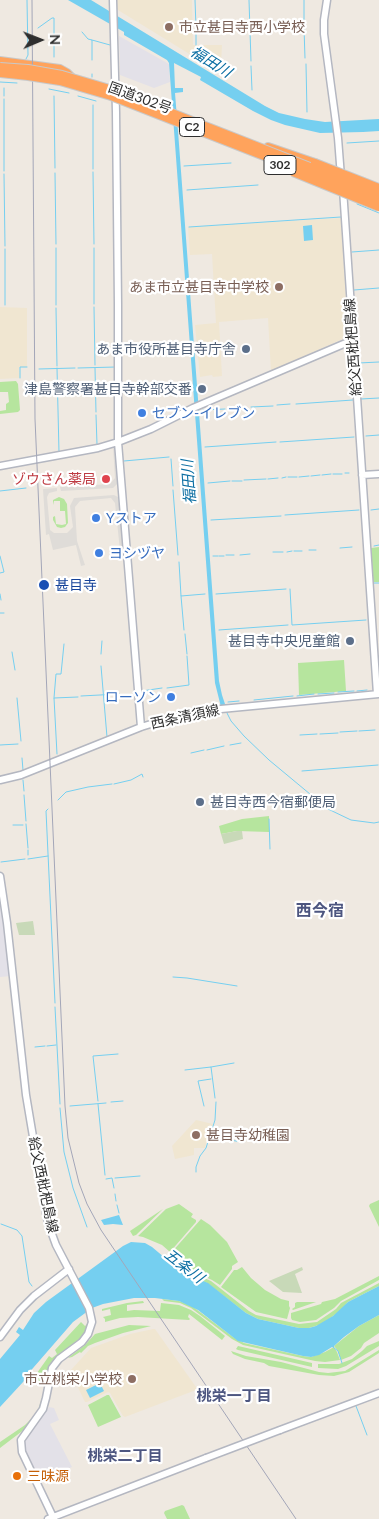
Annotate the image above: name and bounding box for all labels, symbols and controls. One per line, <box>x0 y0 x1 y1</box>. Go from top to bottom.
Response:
north arrow <box>15 15 65 65</box>
place label: 市立甚目寺西小学校 <box>179 19 305 35</box>
marker: 市立甚目寺西小学校 <box>163 21 175 33</box>
text: N <box>47 34 64 45</box>
water label: 福田川 <box>187 42 235 82</box>
street label: 国道302号 <box>106 79 174 117</box>
road number: C2 <box>180 118 204 136</box>
road number: 302 <box>264 156 296 174</box>
place label: あま市立甚目寺中学校 <box>129 279 269 295</box>
marker: あま市立甚目寺中学校 <box>273 281 285 293</box>
street label: 給父西枇杷島線 <box>341 298 365 396</box>
place label: あま市役所甚目寺庁舎 <box>96 341 236 357</box>
marker: あま市役所甚目寺庁舎 <box>240 343 252 355</box>
place label: 津島警察署甚目寺幹部交番 <box>24 381 192 397</box>
marker: 津島警察署甚目寺幹部交番 <box>196 383 208 395</box>
place label: セブン-イレブン <box>152 405 255 421</box>
marker: セブン-イレブン <box>136 407 148 419</box>
water label: 福田川 <box>178 459 200 505</box>
place label: ゾウさん薬局 <box>12 471 96 487</box>
marker: ゾウさん薬局 <box>100 473 112 485</box>
place label: Yストア <box>106 510 157 526</box>
marker: Yストア <box>90 512 102 524</box>
place label: ヨシヅヤ <box>109 545 165 561</box>
marker: ヨシヅヤ <box>93 547 105 559</box>
place label: 甚目寺 <box>55 577 97 593</box>
marker: 甚目寺 <box>37 578 51 592</box>
place label: 甚目寺中央児童館 <box>228 633 340 649</box>
marker: 甚目寺中央児童館 <box>344 635 356 647</box>
place label: ローソン <box>105 689 161 705</box>
marker: ローソン <box>165 691 177 703</box>
street label: 西条清須線 <box>149 702 221 732</box>
place label: 甚目寺西今宿郵便局 <box>210 794 336 810</box>
marker: 甚目寺西今宿郵便局 <box>194 796 206 808</box>
district label: 西今宿 <box>296 901 344 921</box>
place label: 甚目寺幼稚園 <box>206 1127 290 1143</box>
marker: 甚目寺幼稚園 <box>190 1129 202 1141</box>
street label: 給父西枇杷島線 <box>25 1135 61 1235</box>
water label: 五条川 <box>161 1245 207 1287</box>
place label: 市立桃栄小学校 <box>24 1371 122 1387</box>
marker: 市立桃栄小学校 <box>126 1373 138 1385</box>
district label: 桃栄一丁目 <box>197 1387 271 1405</box>
district label: 桃栄二丁目 <box>88 1447 162 1465</box>
place label: 三味源 <box>27 1468 69 1484</box>
marker: 三味源 <box>11 1470 23 1482</box>

